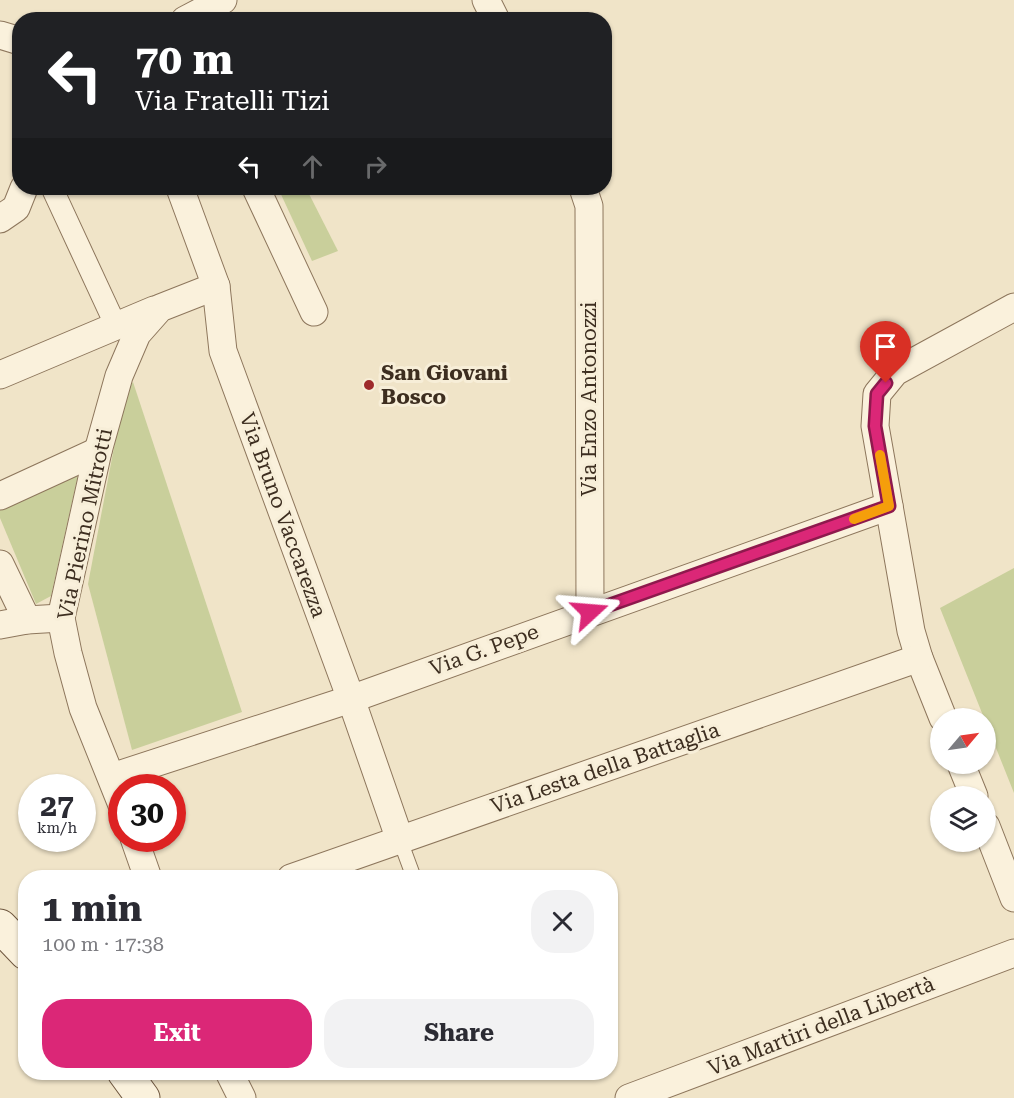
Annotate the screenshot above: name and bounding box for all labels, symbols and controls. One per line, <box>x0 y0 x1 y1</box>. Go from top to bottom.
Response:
text: 70 m <box>135 35 233 84</box>
icon: left <box>36 36 114 114</box>
text: Via Fratelli Tizi <box>135 85 330 117</box>
icon: left <box>233 150 266 183</box>
icon: ahead <box>296 150 329 183</box>
icon: right <box>359 150 392 183</box>
street label: Via Enzo Antonozzi <box>577 301 601 496</box>
pin <box>860 321 911 383</box>
icon: arrive <box>869 330 902 363</box>
place label: San Giovani Bosco <box>381 361 508 409</box>
marker: San Giovani Bosco <box>362 378 376 392</box>
street label: Via Bruno Vaccarezza <box>235 409 331 621</box>
street label: Via Pierino Mitrotti <box>53 426 117 622</box>
position arrow <box>558 580 622 644</box>
street label: Via G. Pepe <box>426 619 542 681</box>
north arrow <box>930 708 996 774</box>
map controls <box>930 708 996 852</box>
street label: Via Lesta della Battaglia <box>487 717 723 818</box>
speed limit sign: 30 <box>108 774 186 852</box>
button: layers <box>930 786 996 852</box>
text: 27 <box>40 788 74 823</box>
text: km/h <box>37 819 77 837</box>
text: 1 min <box>42 888 142 930</box>
button: close <box>531 890 594 953</box>
text: 100 m · 17:38 <box>42 932 164 956</box>
street label: Via Martiri della Libertà <box>704 971 938 1080</box>
button: Exit <box>42 999 312 1068</box>
button: Share <box>324 999 594 1068</box>

